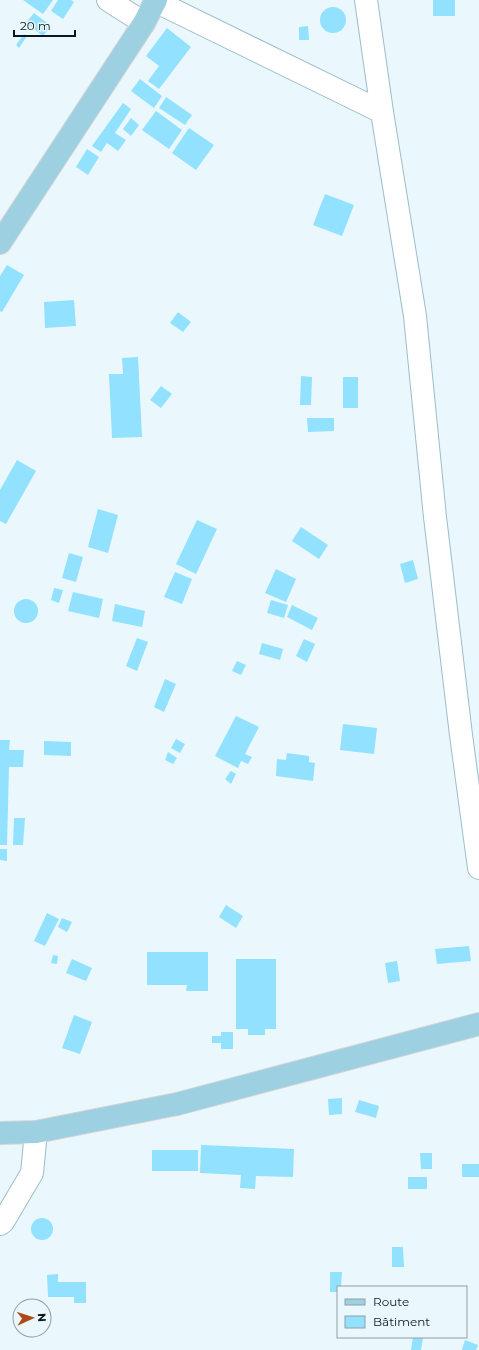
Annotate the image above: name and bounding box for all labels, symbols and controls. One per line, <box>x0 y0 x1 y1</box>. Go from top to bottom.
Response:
scale bar <box>14 12 75 38</box>
text: 20 m <box>20 18 51 33</box>
legend <box>337 1286 467 1338</box>
text: Route <box>373 1294 409 1309</box>
north arrow <box>12 1298 52 1338</box>
text: N <box>35 1313 49 1322</box>
text: Bâtiment <box>373 1314 430 1329</box>

